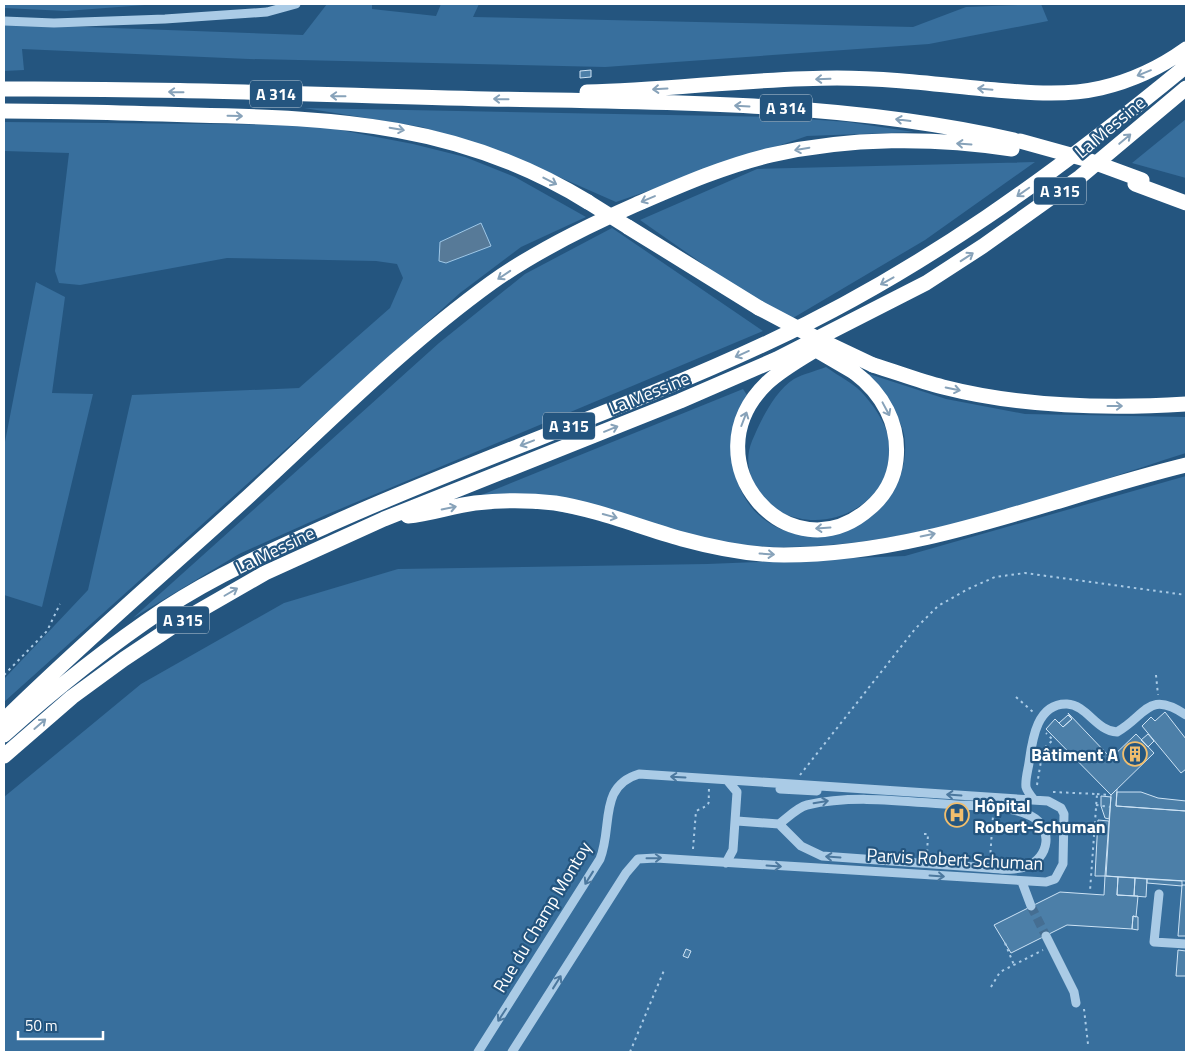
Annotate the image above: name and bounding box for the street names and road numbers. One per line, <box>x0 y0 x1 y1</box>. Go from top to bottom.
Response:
road number: A 314 <box>250 80 302 108</box>
street label: La Messine <box>1069 89 1151 165</box>
road number: A 314 <box>760 95 812 122</box>
road number: A 315 <box>1034 178 1086 205</box>
street label: La Messine <box>604 365 694 421</box>
road number: A 315 <box>543 412 595 440</box>
street label: La Messine <box>231 519 319 581</box>
road number: A 315 <box>157 606 209 634</box>
street label: Rue du Champ Montoy <box>486 836 598 998</box>
street label: Parvis Robert Schuman <box>866 841 1044 877</box>

